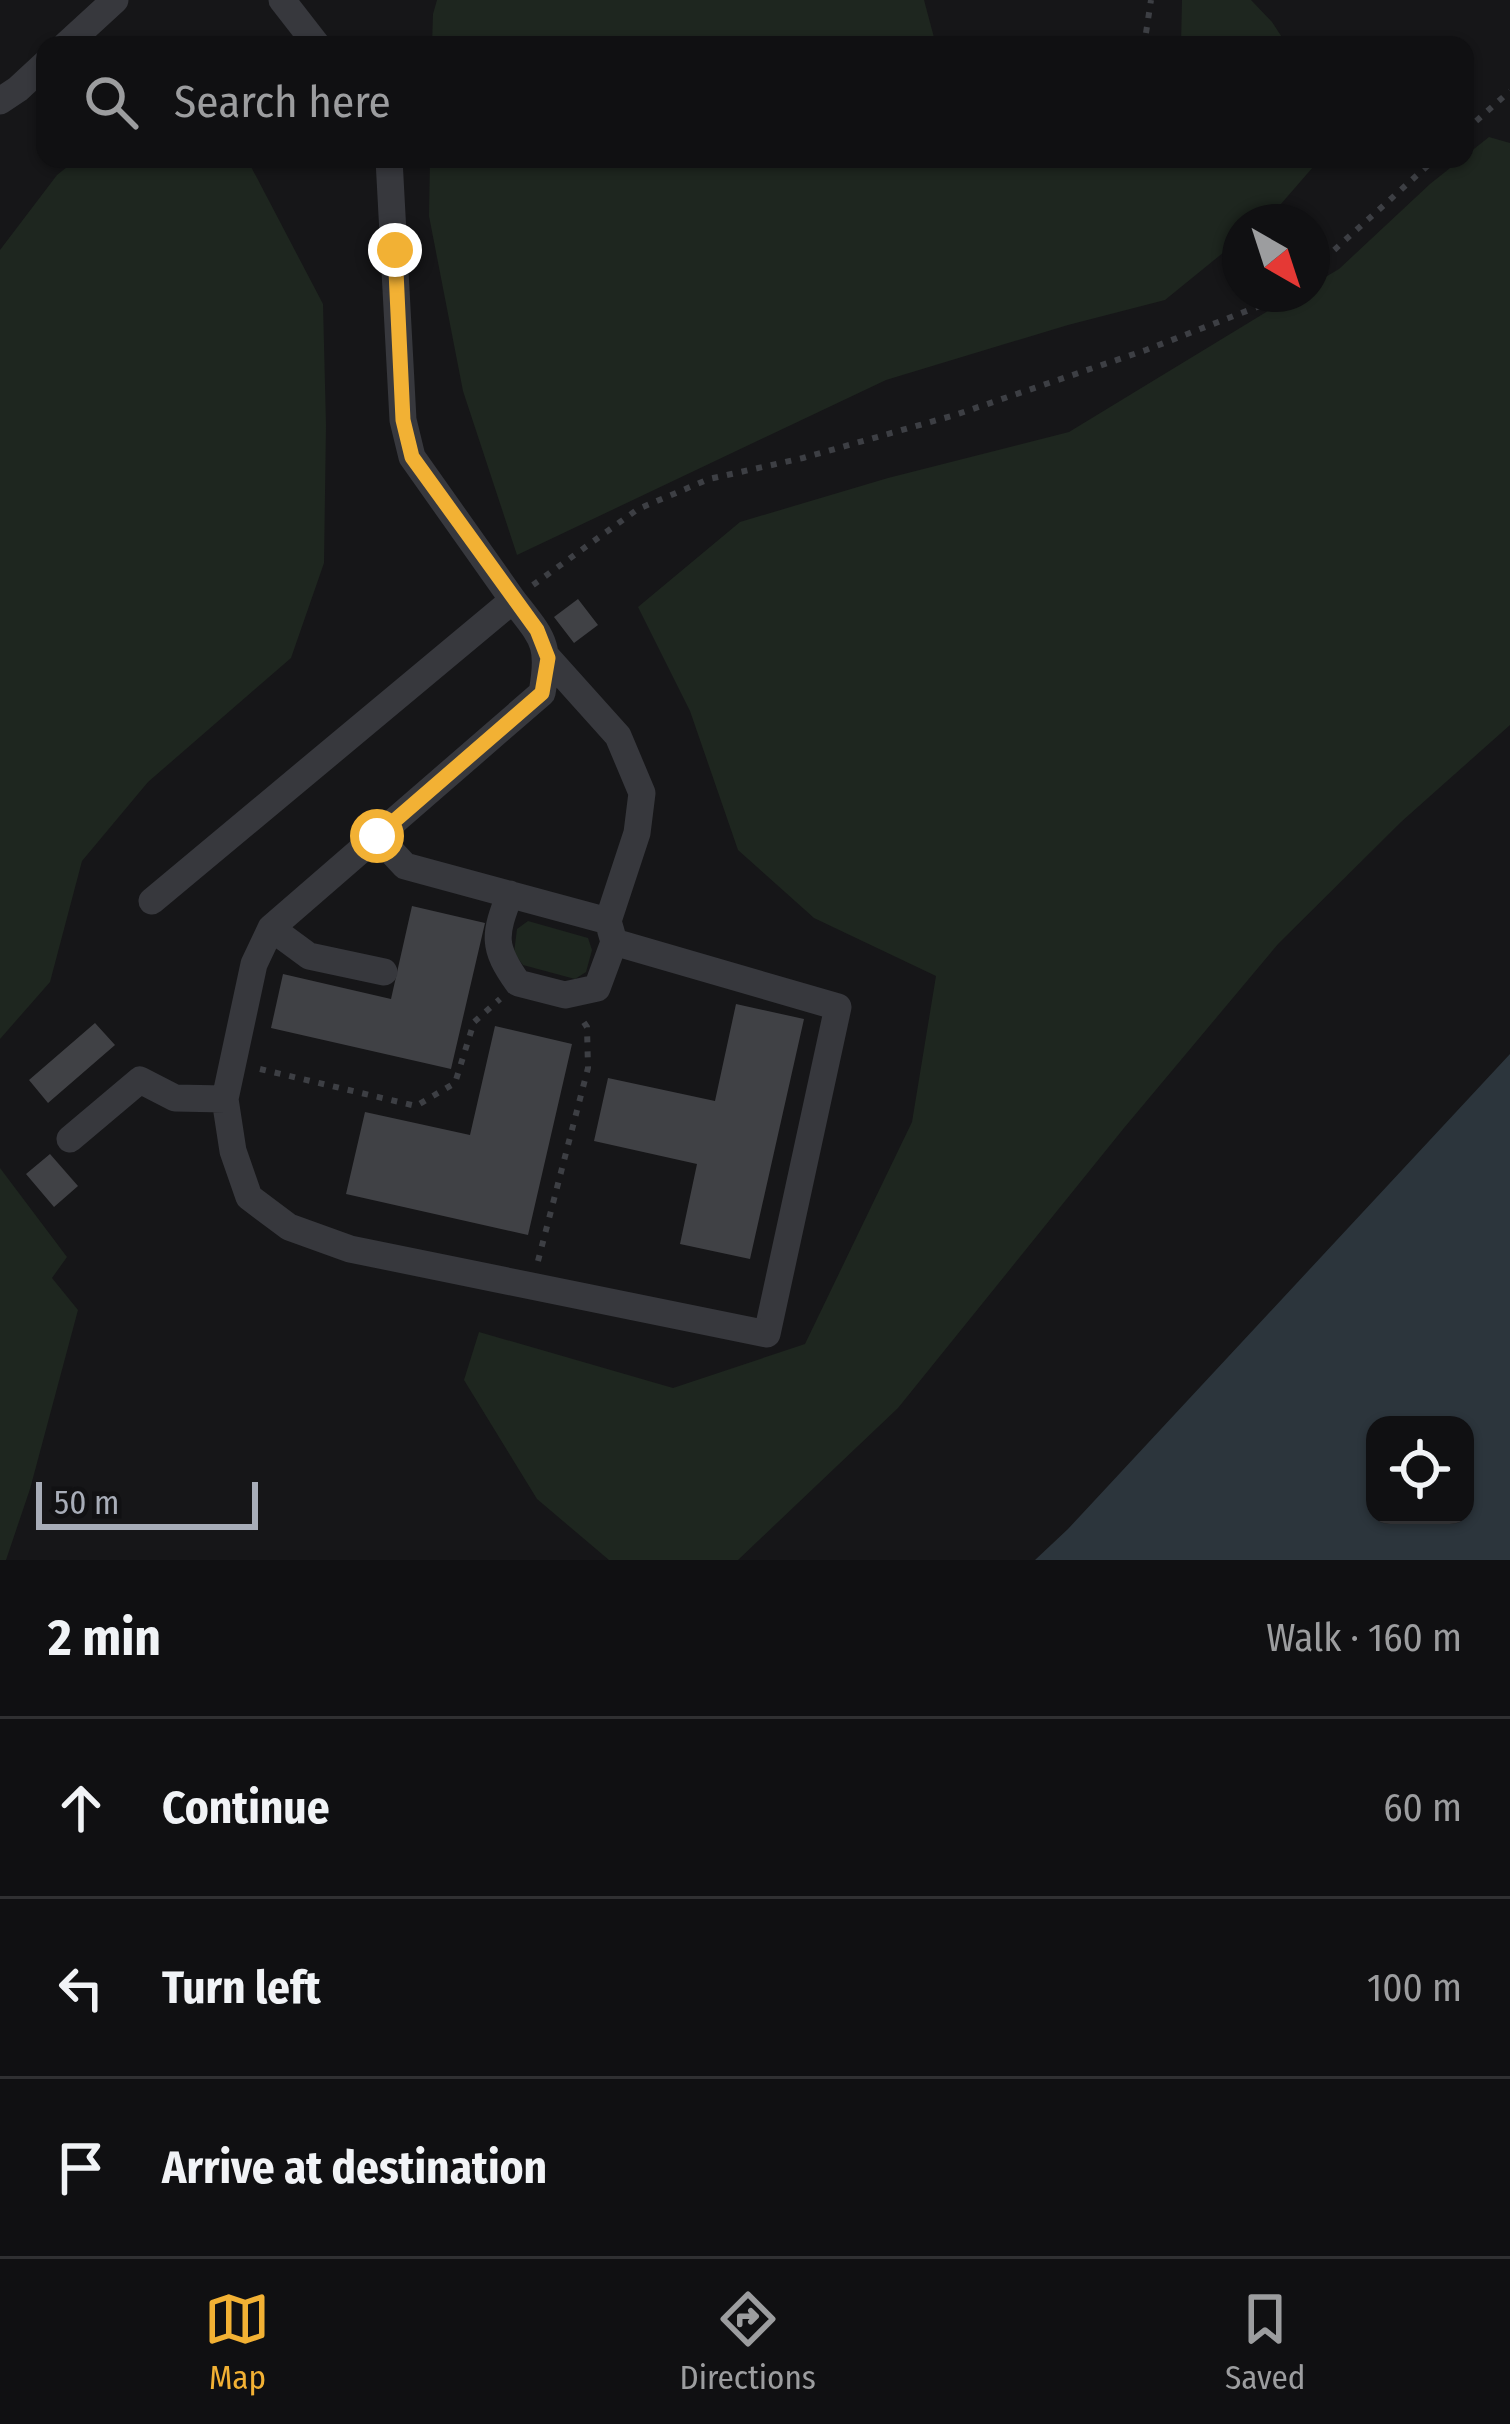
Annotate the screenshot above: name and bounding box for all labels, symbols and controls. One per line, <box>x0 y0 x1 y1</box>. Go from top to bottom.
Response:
search box <box>36 36 1474 168</box>
icon: search <box>78 69 144 135</box>
text: Search here <box>174 75 391 129</box>
north arrow <box>1222 204 1330 312</box>
route end <box>368 223 422 277</box>
route start <box>350 809 404 863</box>
map controls <box>1366 1416 1474 1524</box>
button: locate <box>1366 1416 1474 1524</box>
scale bar <box>36 1476 258 1529</box>
text: 50 m <box>54 1483 119 1523</box>
text: 2 min <box>48 1607 161 1669</box>
text: Walk · 160 m <box>1266 1615 1462 1661</box>
icon: ahead <box>48 1775 114 1841</box>
text: Continue <box>162 1781 330 1835</box>
text: 60 m <box>1383 1785 1462 1831</box>
icon: left <box>48 1955 114 2021</box>
text: Turn left <box>162 1961 321 2015</box>
text: 100 m <box>1367 1965 1462 2011</box>
icon: arrive <box>48 2135 114 2201</box>
text: Arrive at destination <box>162 2141 547 2195</box>
tab: Map <box>204 2286 270 2398</box>
tab: Directions <box>679 2286 816 2398</box>
tab: Saved <box>1225 2286 1305 2398</box>

